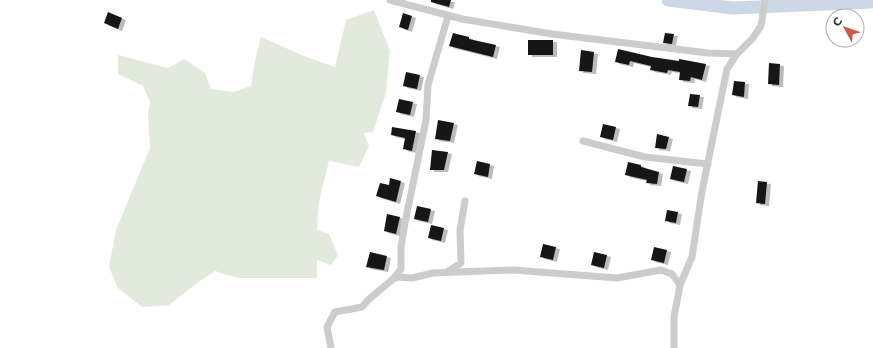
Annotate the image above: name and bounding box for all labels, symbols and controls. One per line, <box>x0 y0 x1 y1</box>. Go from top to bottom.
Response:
north arrow <box>825 8 865 48</box>
text: С <box>829 14 845 29</box>

